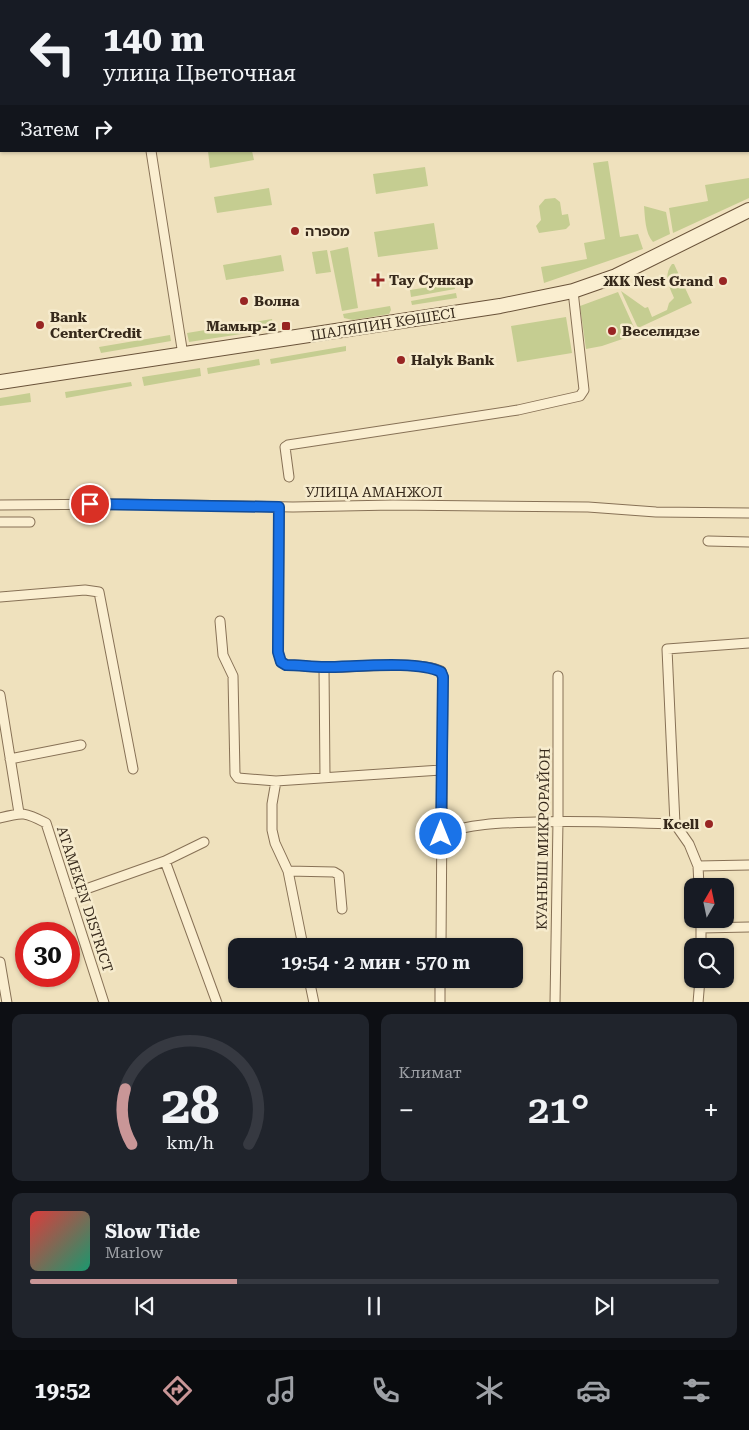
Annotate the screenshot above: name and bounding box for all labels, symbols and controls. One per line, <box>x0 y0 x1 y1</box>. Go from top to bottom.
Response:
text: 140 m <box>103 19 204 60</box>
icon: left <box>20 20 85 85</box>
text: улица Цветочная <box>103 61 296 86</box>
icon: right <box>89 115 117 143</box>
text: Затем <box>20 118 79 141</box>
place label: מספרה <box>305 223 350 239</box>
marker: מספרה <box>289 225 301 237</box>
place label: Тау Сункар <box>389 272 473 288</box>
marker: Тау Сункар <box>371 273 385 287</box>
place label: ЖК Nest Grand <box>603 273 714 289</box>
marker: ЖК Nest Grand <box>717 275 729 287</box>
place label: Волна <box>254 293 300 309</box>
marker: Волна <box>238 295 250 307</box>
street label: ШАЛЯПИН КӨШЕСІ <box>309 305 457 343</box>
place label: Bank CenterCredit <box>50 309 142 341</box>
place label: Мамыр-2 <box>206 318 276 334</box>
marker: Bank CenterCredit <box>34 319 46 331</box>
marker: Мамыр-2 <box>280 320 292 332</box>
place label: Веселидзе <box>622 323 700 339</box>
marker: Веселидзе <box>606 325 618 337</box>
place label: Halyk Bank <box>411 352 495 368</box>
marker: Halyk Bank <box>395 354 407 366</box>
pin <box>69 483 111 525</box>
street label: УЛИЦА АМАНЖОЛ <box>305 484 443 500</box>
icon: arrive <box>76 490 104 518</box>
street label: КУАНЫШ МИКРОРАЙОН <box>533 748 553 930</box>
position arrow <box>414 807 466 859</box>
place label: Kcell <box>663 816 699 832</box>
marker: Kcell <box>703 818 715 830</box>
street label: ATAMEKEN DISTRICT <box>54 824 116 974</box>
north arrow <box>684 878 734 928</box>
map controls <box>684 878 734 988</box>
speed limit sign: 30 <box>15 922 80 987</box>
button: search <box>684 938 734 988</box>
text: 19:54 · 2 мин · 570 m <box>281 951 470 974</box>
text: Климат <box>399 1063 462 1082</box>
text: 28 <box>161 1075 219 1136</box>
text: 21° <box>528 1088 589 1132</box>
text: − <box>399 1094 414 1127</box>
text: + <box>703 1094 719 1127</box>
text: km/h <box>166 1132 215 1153</box>
text: Slow Tide <box>105 1220 200 1243</box>
text: Marlow <box>105 1243 163 1262</box>
icon: previous <box>131 1292 159 1320</box>
icon: pause <box>360 1292 388 1320</box>
icon: next <box>590 1292 618 1320</box>
icon: directions <box>160 1373 195 1408</box>
icon: music <box>264 1373 299 1408</box>
icon: phone <box>368 1373 403 1408</box>
icon: climate <box>472 1373 507 1408</box>
icon: car <box>576 1373 611 1408</box>
icon: filters <box>679 1373 714 1408</box>
text: 19:52 <box>34 1378 91 1403</box>

